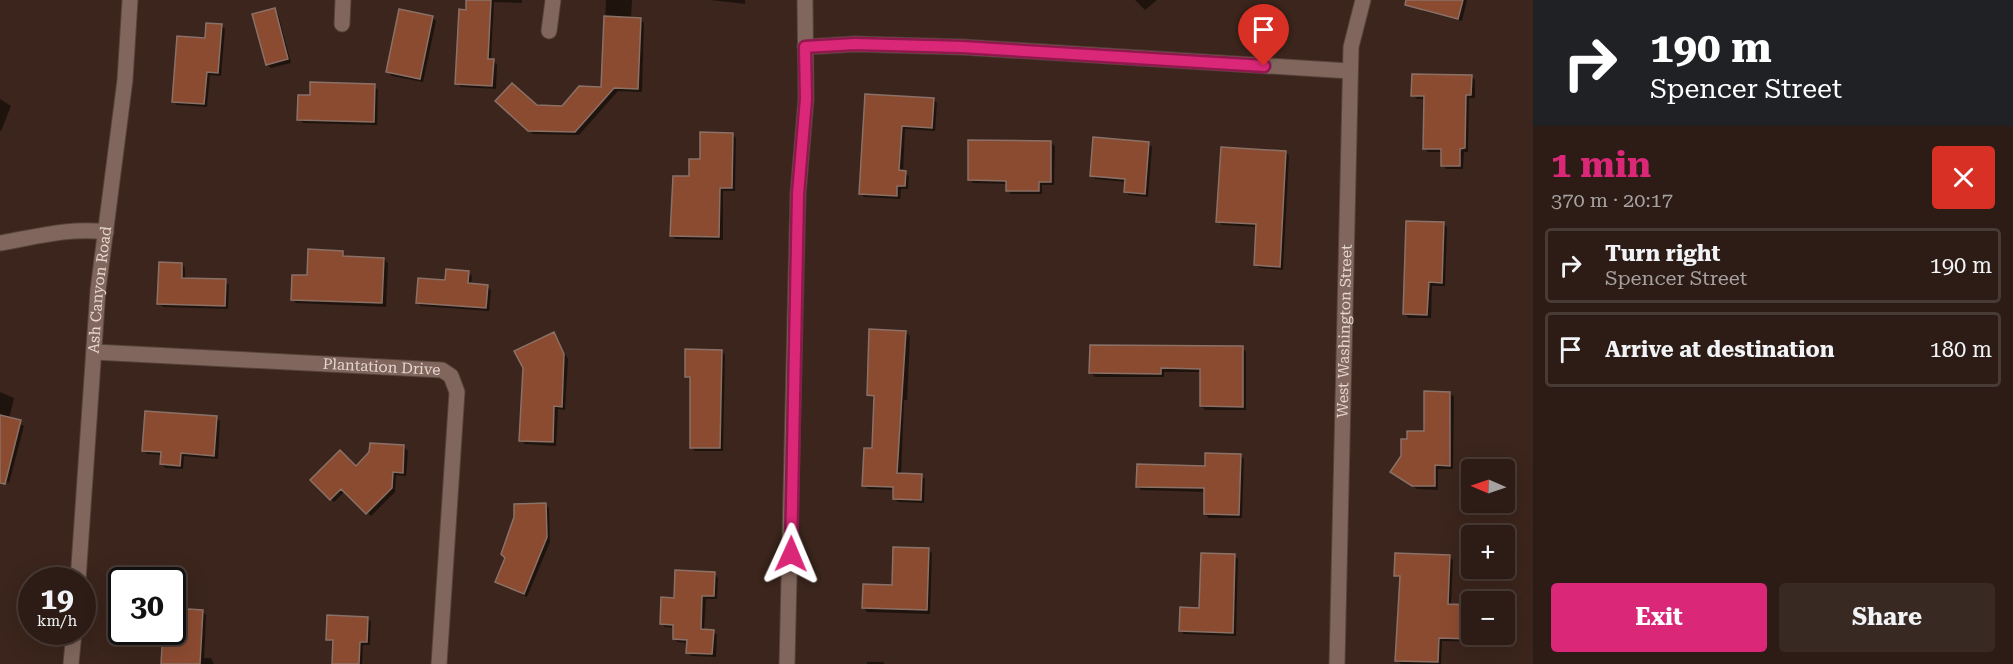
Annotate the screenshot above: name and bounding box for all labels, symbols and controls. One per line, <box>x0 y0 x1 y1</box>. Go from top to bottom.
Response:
pin <box>1238 4 1289 66</box>
icon: arrive <box>1247 13 1280 46</box>
text: 190 m <box>1650 23 1772 72</box>
icon: right <box>1551 24 1629 102</box>
text: Spencer Street <box>1650 73 1842 105</box>
text: 1 min <box>1551 144 1651 186</box>
button: close <box>1932 146 1995 209</box>
text: 370 m · 20:17 <box>1551 188 1673 212</box>
street label: Ash Canyon Road <box>85 225 115 354</box>
text: Turn right <box>1605 241 1720 266</box>
street label: West Washington Street <box>1334 244 1356 418</box>
icon: right <box>1554 249 1587 282</box>
text: 190 m <box>1929 253 1992 278</box>
text: Spencer Street <box>1605 266 1747 290</box>
icon: arrive <box>1554 333 1587 366</box>
text: Arrive at destination <box>1605 337 1834 362</box>
text: 180 m <box>1929 337 1992 362</box>
street label: Plantation Drive <box>322 355 441 379</box>
north arrow <box>1461 459 1515 513</box>
map controls <box>1461 459 1515 645</box>
position arrow <box>759 522 823 586</box>
button: + <box>1461 525 1515 579</box>
speed limit sign: 30 <box>108 567 186 645</box>
text: 19 <box>40 581 74 616</box>
button: Exit <box>1551 583 1767 652</box>
button: Share <box>1779 583 1995 652</box>
button: − <box>1461 591 1515 645</box>
text: km/h <box>37 612 77 630</box>

